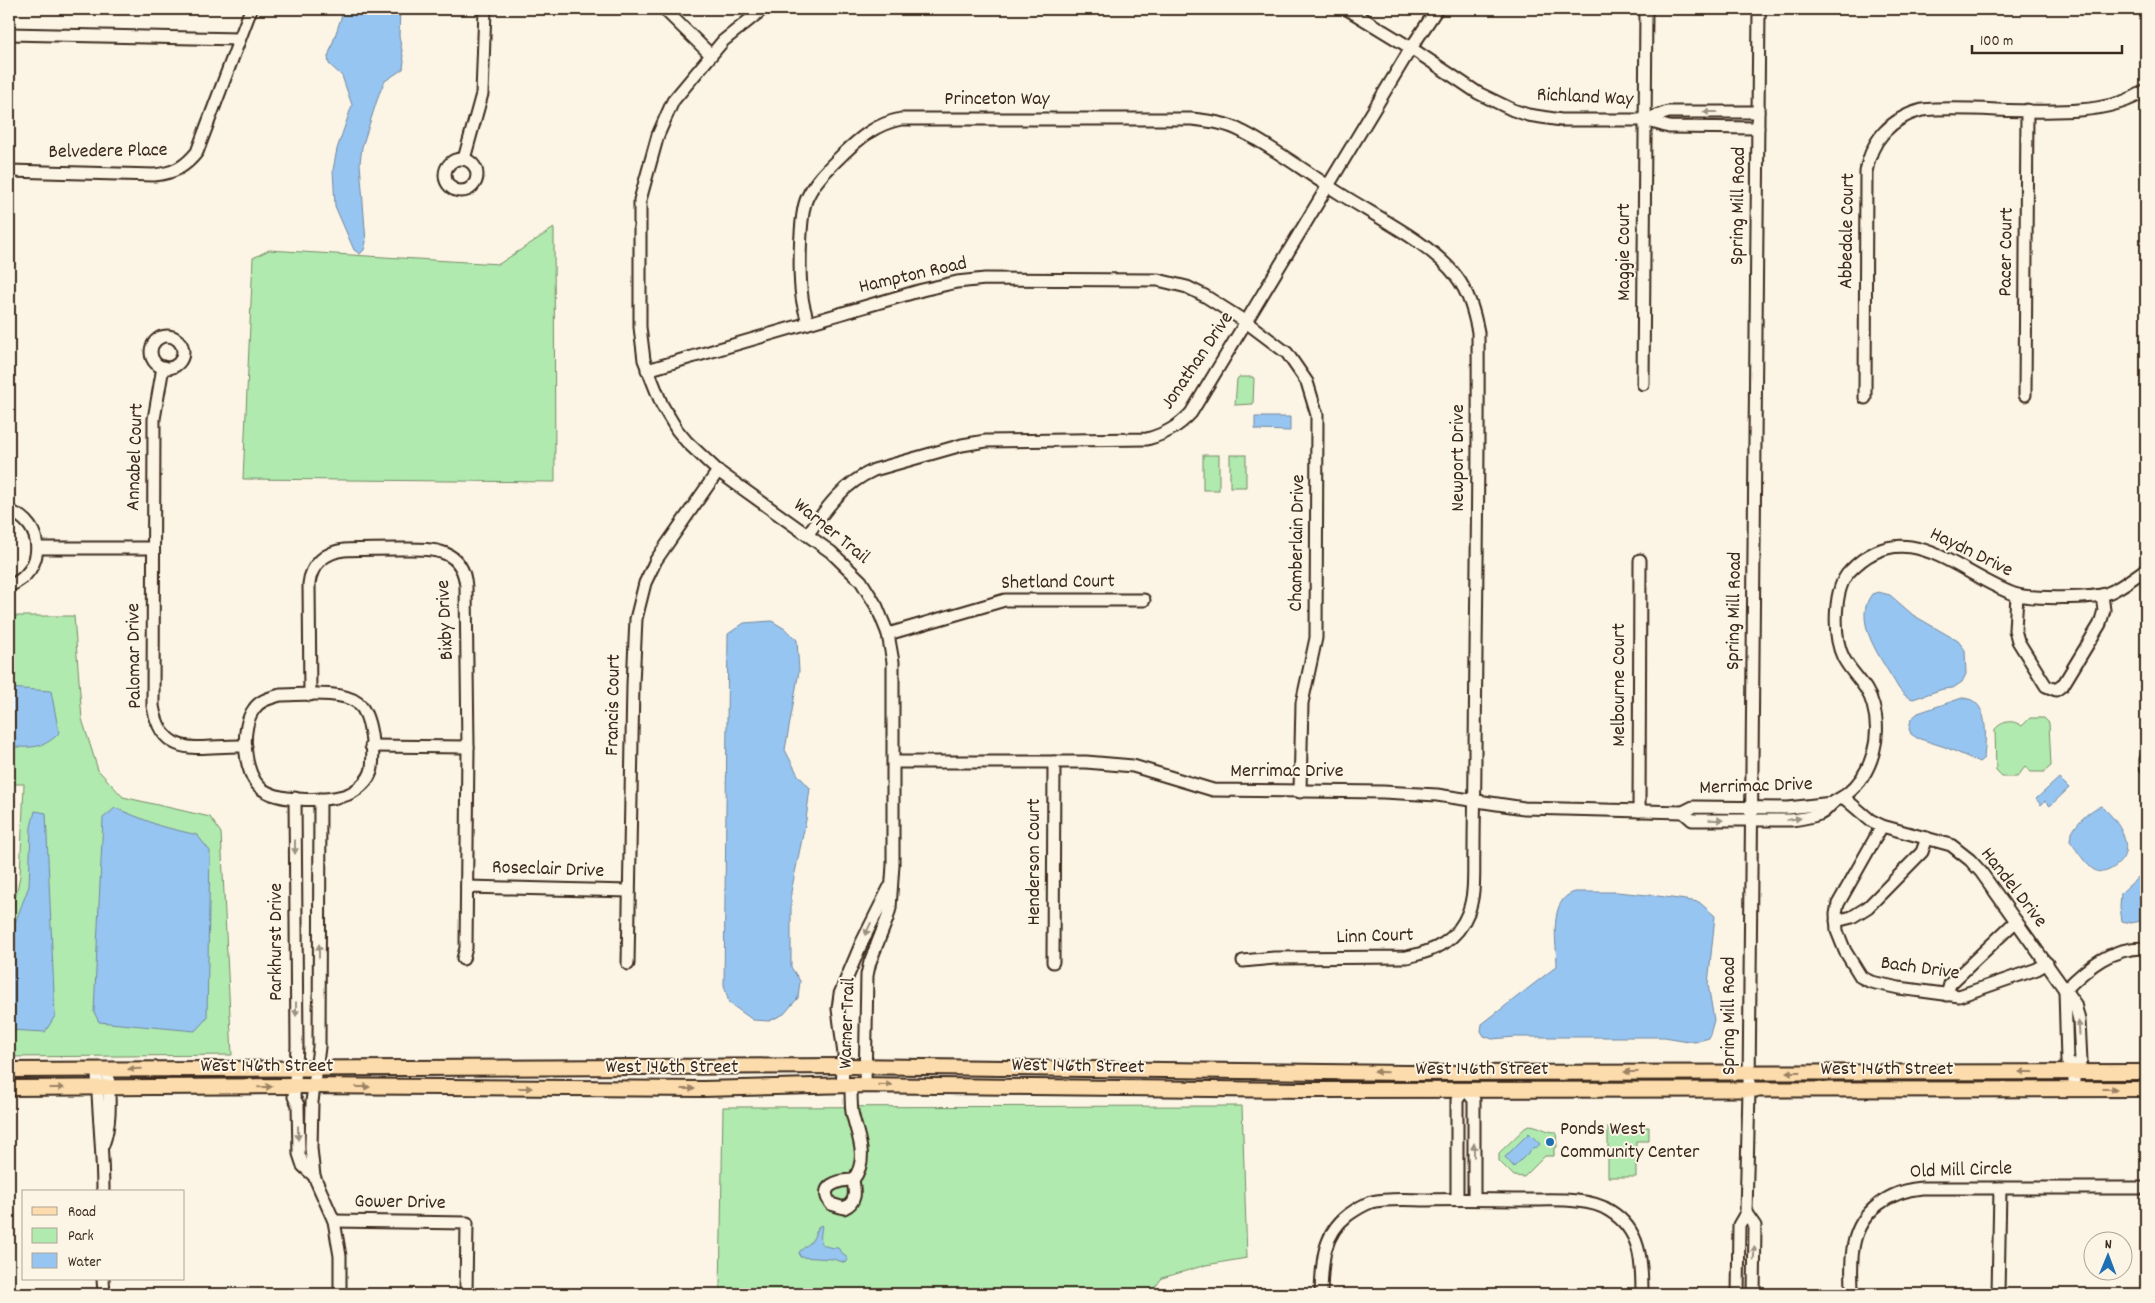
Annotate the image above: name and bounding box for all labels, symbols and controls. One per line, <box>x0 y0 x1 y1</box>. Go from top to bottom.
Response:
scale bar <box>1972 22 2122 54</box>
text: 100 m <box>1980 31 2013 53</box>
street label: Richland Way <box>1536 81 1635 115</box>
street label: Princeton Way <box>944 86 1051 114</box>
one-way arrow <box>1701 108 1717 116</box>
street label: Belvedere Place <box>48 137 168 167</box>
street label: Spring Mill Road <box>1724 146 1754 266</box>
street label: Abbedale Court <box>1833 173 1863 289</box>
street label: Maggie Court <box>1611 203 1639 301</box>
street label: Pacer Court <box>1992 207 2022 297</box>
street label: Hampton Road <box>856 250 970 302</box>
street label: Jonathan Drive <box>1155 306 1241 416</box>
street label: Annabel Court <box>120 403 152 511</box>
street label: Newport Drive <box>1445 404 1473 512</box>
street label: Chamberlain Drive <box>1283 474 1313 612</box>
street label: Warner Trail <box>787 492 876 572</box>
street label: Haydn Drive <box>1925 521 2018 585</box>
street label: Spring Mill Road <box>1720 551 1750 671</box>
street label: Shetland Court <box>1001 568 1115 598</box>
street label: Bixby Drive <box>430 579 462 661</box>
street label: Palomar Drive <box>120 603 150 709</box>
street label: Melbourne Court <box>1606 623 1634 747</box>
street label: Francis Court <box>599 654 629 756</box>
street label: Merrimac Drive <box>1230 758 1344 786</box>
street label: Merrimac Drive <box>1699 771 1813 803</box>
street label: Henderson Court <box>1021 798 1049 926</box>
one-way arrow <box>1787 815 1803 823</box>
one-way arrow <box>1708 816 1724 824</box>
one-way arrow <box>291 839 299 855</box>
street label: Handel Drive <box>1973 842 2053 934</box>
street label: Roseclair Drive <box>491 854 605 886</box>
street label: Parkhurst Drive <box>263 883 291 1001</box>
one-way arrow <box>864 922 872 936</box>
street label: Linn Court <box>1336 922 1414 952</box>
one-way arrow <box>315 942 323 958</box>
street label: Bach Drive <box>1879 950 1961 988</box>
street label: Spring Mill Road <box>1716 957 1744 1075</box>
street label: Warner Trail <box>832 977 864 1069</box>
one-way arrow <box>292 1001 300 1017</box>
one-way arrow <box>2075 1020 2083 1036</box>
street label: West 146th Street <box>1011 1052 1145 1082</box>
street label: West 146th Street <box>201 1053 333 1081</box>
street label: West 146th Street <box>606 1054 738 1082</box>
street label: West 146th Street <box>1416 1056 1548 1084</box>
street label: West 146th Street <box>1821 1056 1953 1084</box>
one-way arrow <box>127 1065 143 1073</box>
one-way arrow <box>1372 1068 1388 1076</box>
one-way arrow <box>1622 1068 1638 1076</box>
one-way arrow <box>1785 1068 1801 1076</box>
one-way arrow <box>2017 1068 2033 1076</box>
one-way arrow <box>877 1081 893 1089</box>
one-way arrow <box>257 1083 273 1091</box>
one-way arrow <box>355 1083 371 1091</box>
one-way arrow <box>50 1084 66 1092</box>
one-way arrow <box>517 1084 533 1092</box>
one-way arrow <box>680 1085 696 1093</box>
one-way arrow <box>2103 1085 2119 1093</box>
place label: Ponds West Community Center <box>1560 1116 1700 1167</box>
one-way arrow <box>294 1126 302 1142</box>
marker: Ponds West Community Center <box>1544 1136 1556 1148</box>
one-way arrow <box>1470 1142 1478 1158</box>
street label: Old Mill Circle <box>1909 1155 2013 1187</box>
street label: Gower Drive <box>354 1188 446 1218</box>
legend <box>22 1190 185 1280</box>
text: Road <box>68 1202 96 1224</box>
text: Park <box>68 1226 94 1248</box>
north arrow <box>2082 1230 2132 1280</box>
text: N <box>2105 1235 2112 1255</box>
one-way arrow <box>1750 1244 1758 1260</box>
text: Water <box>68 1252 102 1274</box>

